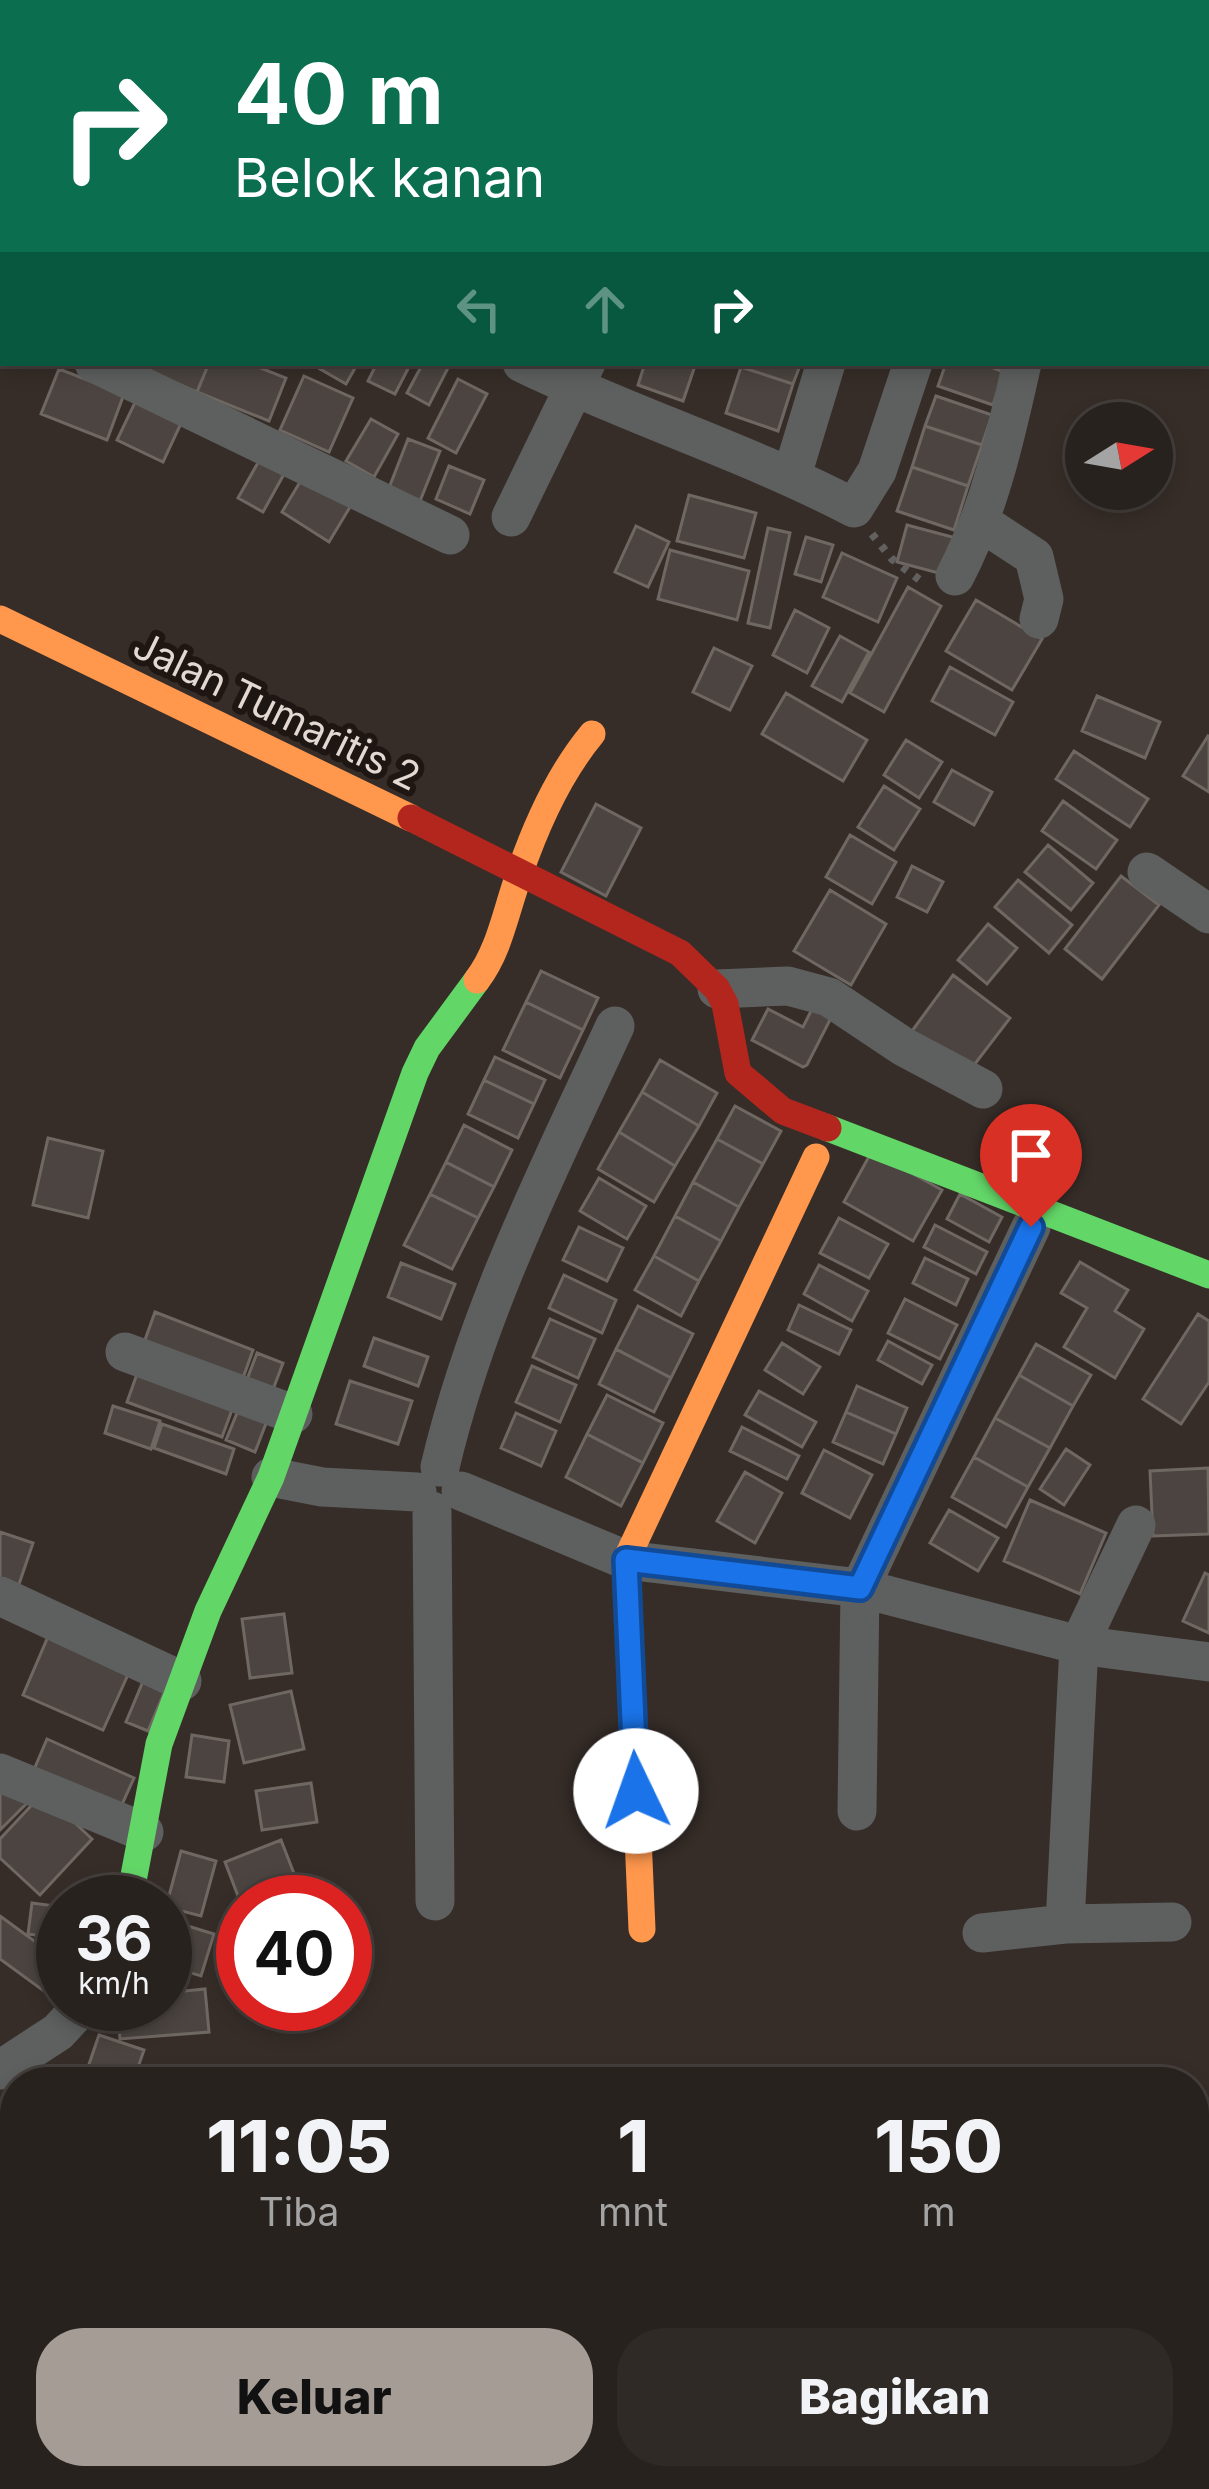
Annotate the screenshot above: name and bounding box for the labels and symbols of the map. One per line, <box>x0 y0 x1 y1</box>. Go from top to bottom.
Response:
north arrow <box>1065 402 1173 510</box>
street label: Jalan Tumaritis 2 <box>126 620 428 800</box>
pin <box>980 1104 1082 1227</box>
position arrow <box>573 1728 699 1854</box>
speed limit sign: 40 <box>216 1875 372 2031</box>

